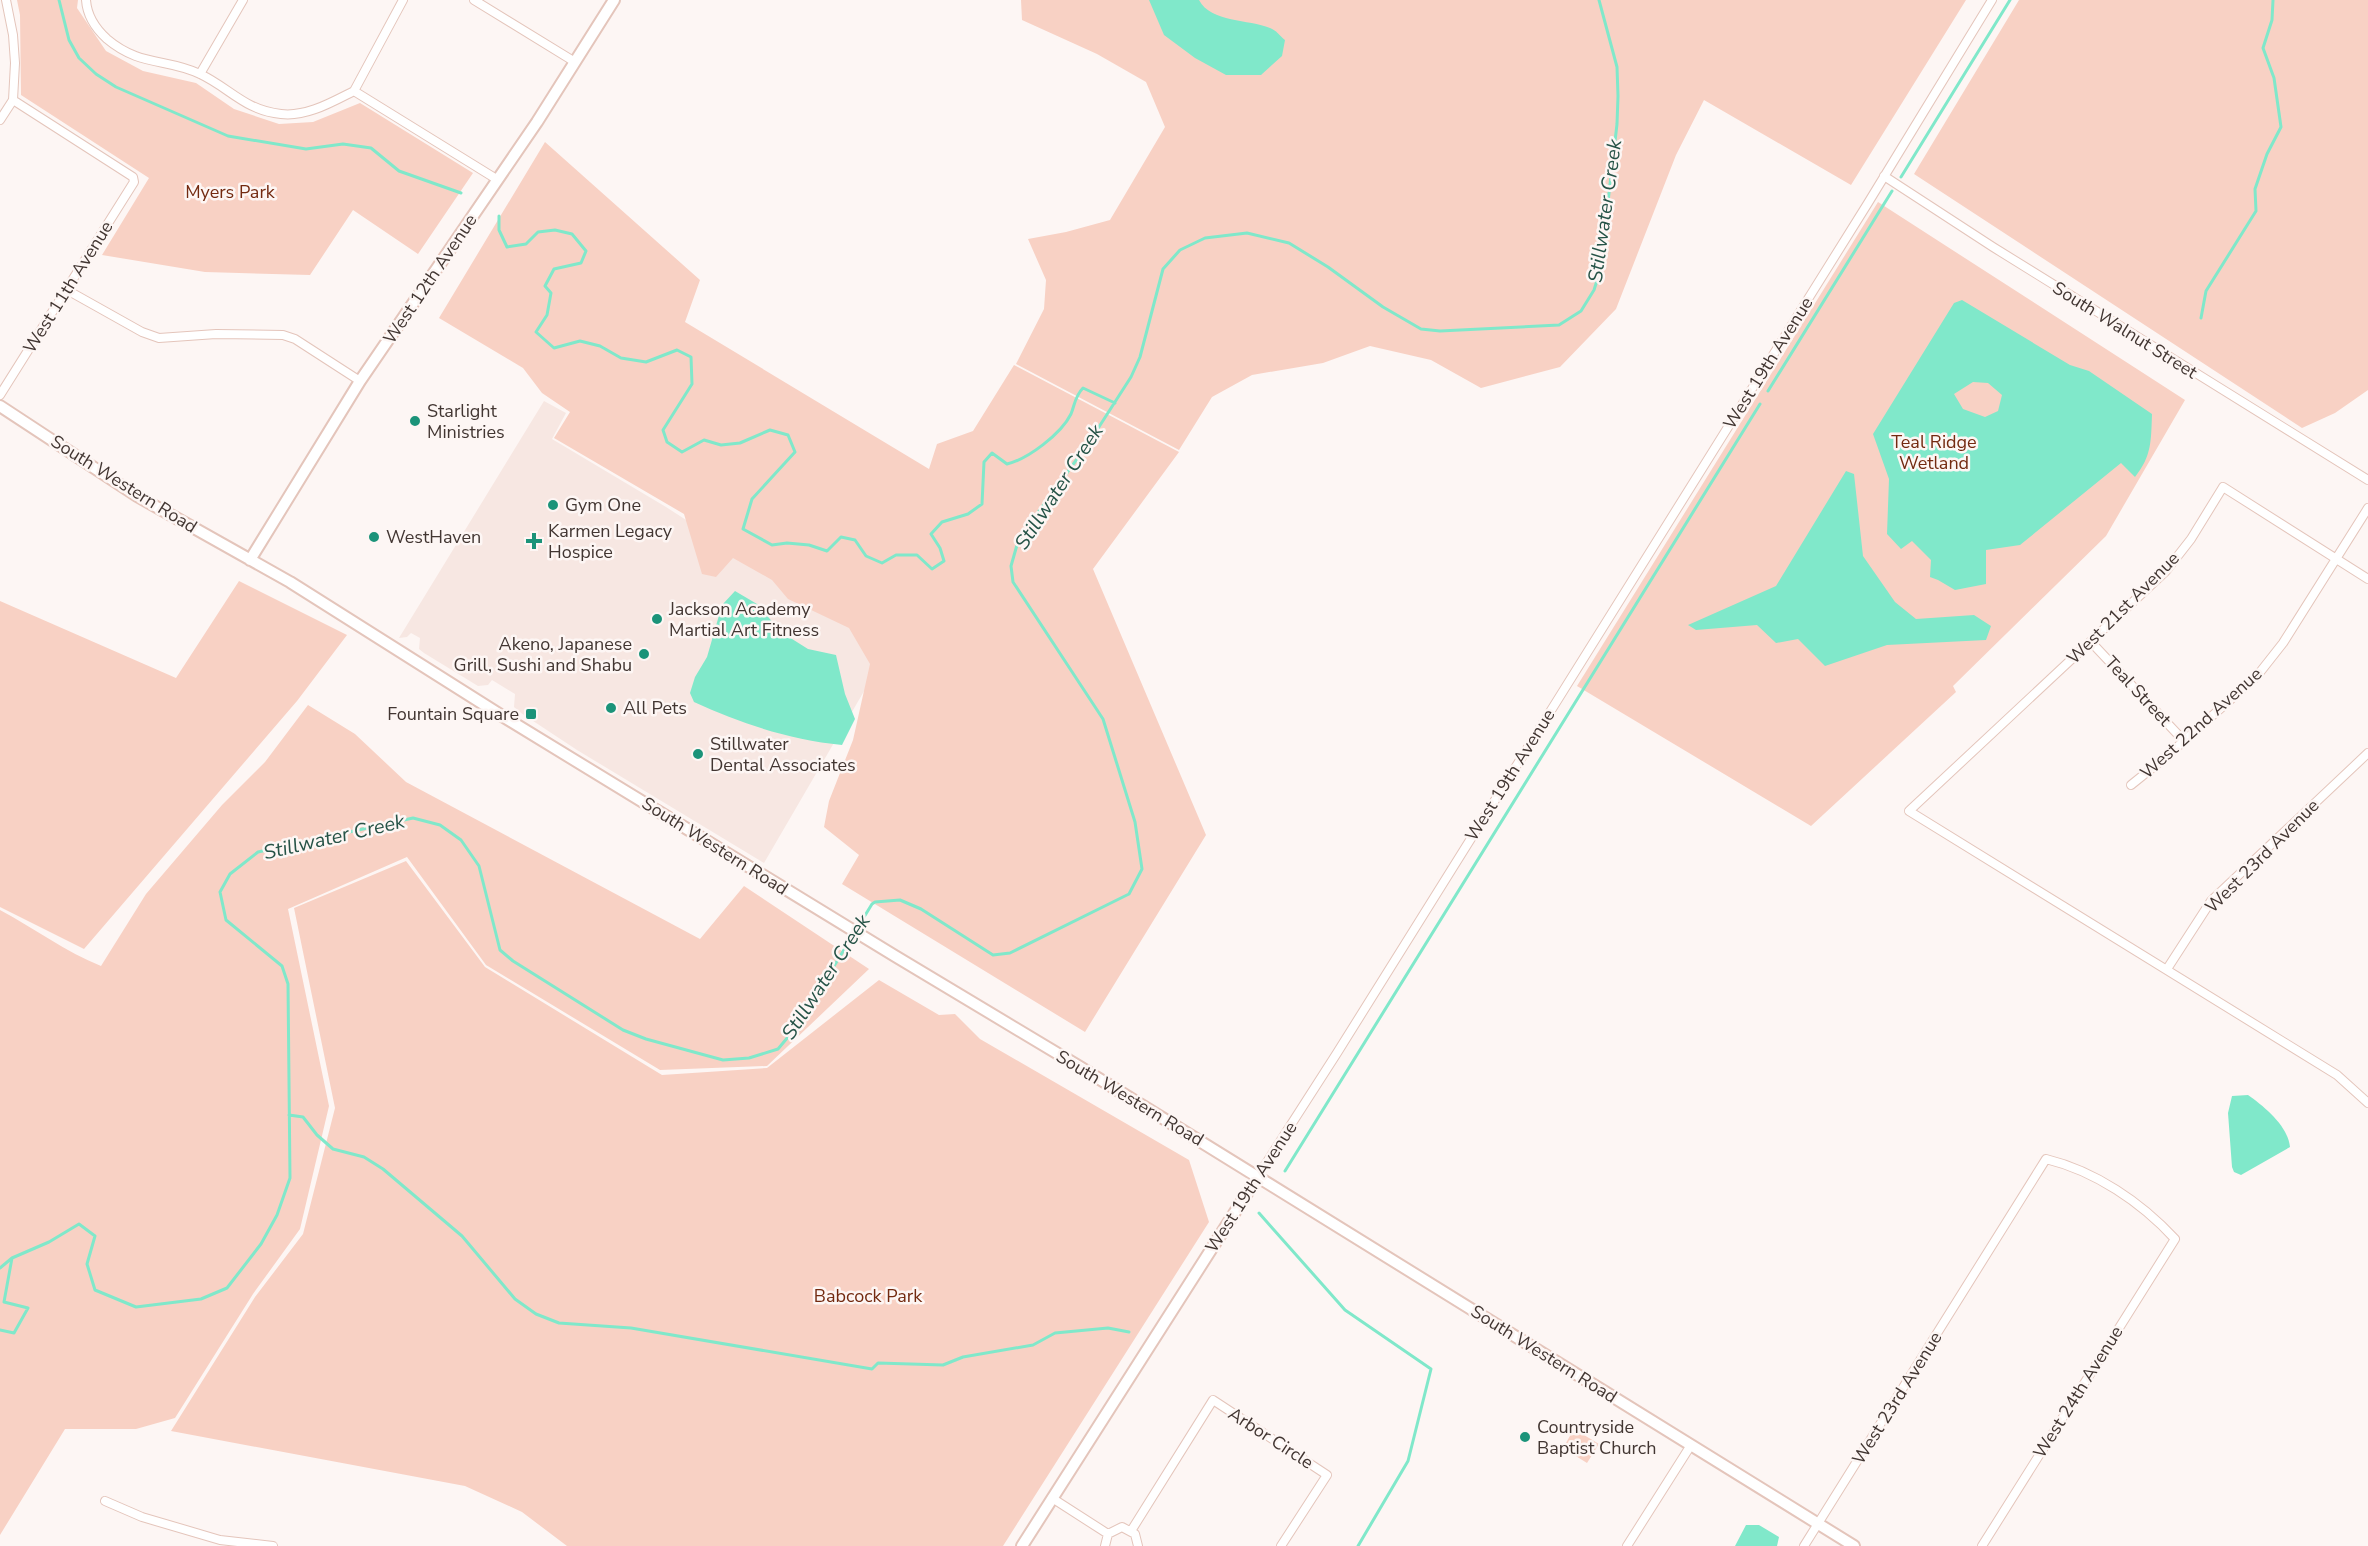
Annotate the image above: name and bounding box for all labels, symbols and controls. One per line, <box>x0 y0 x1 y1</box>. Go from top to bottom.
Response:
water label: Stillwater Creek <box>1582 137 1629 284</box>
park label: Myers Park <box>185 180 276 204</box>
street label: West 12th Avenue <box>378 209 482 349</box>
street label: West 11th Avenue <box>18 216 118 358</box>
street label: South Walnut Street <box>2048 276 2202 385</box>
street label: West 19th Avenue <box>1718 292 1818 434</box>
place label: Starlight Ministries <box>427 399 505 444</box>
marker: Starlight Ministries <box>408 414 422 428</box>
water label: Stillwater Creek <box>1008 418 1110 555</box>
street label: South Western Road <box>46 429 202 539</box>
park label: Teal Ridge Wetland <box>1891 430 1977 475</box>
place label: Gym One <box>565 493 641 517</box>
marker: Gym One <box>546 498 560 512</box>
place label: Karmen Legacy Hospice <box>548 519 673 564</box>
place label: WestHaven <box>386 525 481 549</box>
marker: WestHaven <box>367 530 381 544</box>
marker: Karmen Legacy Hospice <box>525 532 543 550</box>
street label: West 21st Avenue <box>2061 546 2185 670</box>
place label: Jackson Academy Martial Art Fitness <box>668 597 819 642</box>
marker: Jackson Academy Martial Art Fitness <box>650 612 664 626</box>
place label: Akeno, Japanese Grill, Sushi and Shabu <box>454 632 632 677</box>
marker: Akeno, Japanese Grill, Sushi and Shabu <box>637 647 651 661</box>
street label: Teal Street <box>2099 651 2177 732</box>
street label: West 22nd Avenue <box>2135 662 2267 784</box>
place label: All Pets <box>623 696 687 720</box>
marker: All Pets <box>604 701 618 715</box>
place label: Fountain Square <box>387 702 519 726</box>
street label: West 19th Avenue <box>1460 704 1560 846</box>
marker: Fountain Square <box>524 707 538 721</box>
place label: Stillwater Dental Associates <box>710 732 856 777</box>
marker: Stillwater Dental Associates <box>691 747 705 761</box>
street label: South Western Road <box>637 791 793 901</box>
street label: West 23rd Avenue <box>2200 794 2324 918</box>
water label: Stillwater Creek <box>261 807 408 866</box>
water label: Stillwater Creek <box>775 908 877 1045</box>
street label: South Western Road <box>1052 1044 1208 1152</box>
street label: West 19th Avenue <box>1200 1117 1302 1257</box>
park label: Babcock Park <box>814 1284 923 1308</box>
street label: South Western Road <box>1466 1299 1622 1409</box>
street label: West 24th Avenue <box>2028 1321 2128 1463</box>
street label: West 23rd Avenue <box>1847 1327 1947 1469</box>
street label: Arbor Circle <box>1224 1402 1318 1474</box>
place label: Countryside Baptist Church <box>1537 1415 1656 1460</box>
marker: Countryside Baptist Church <box>1518 1430 1532 1444</box>

